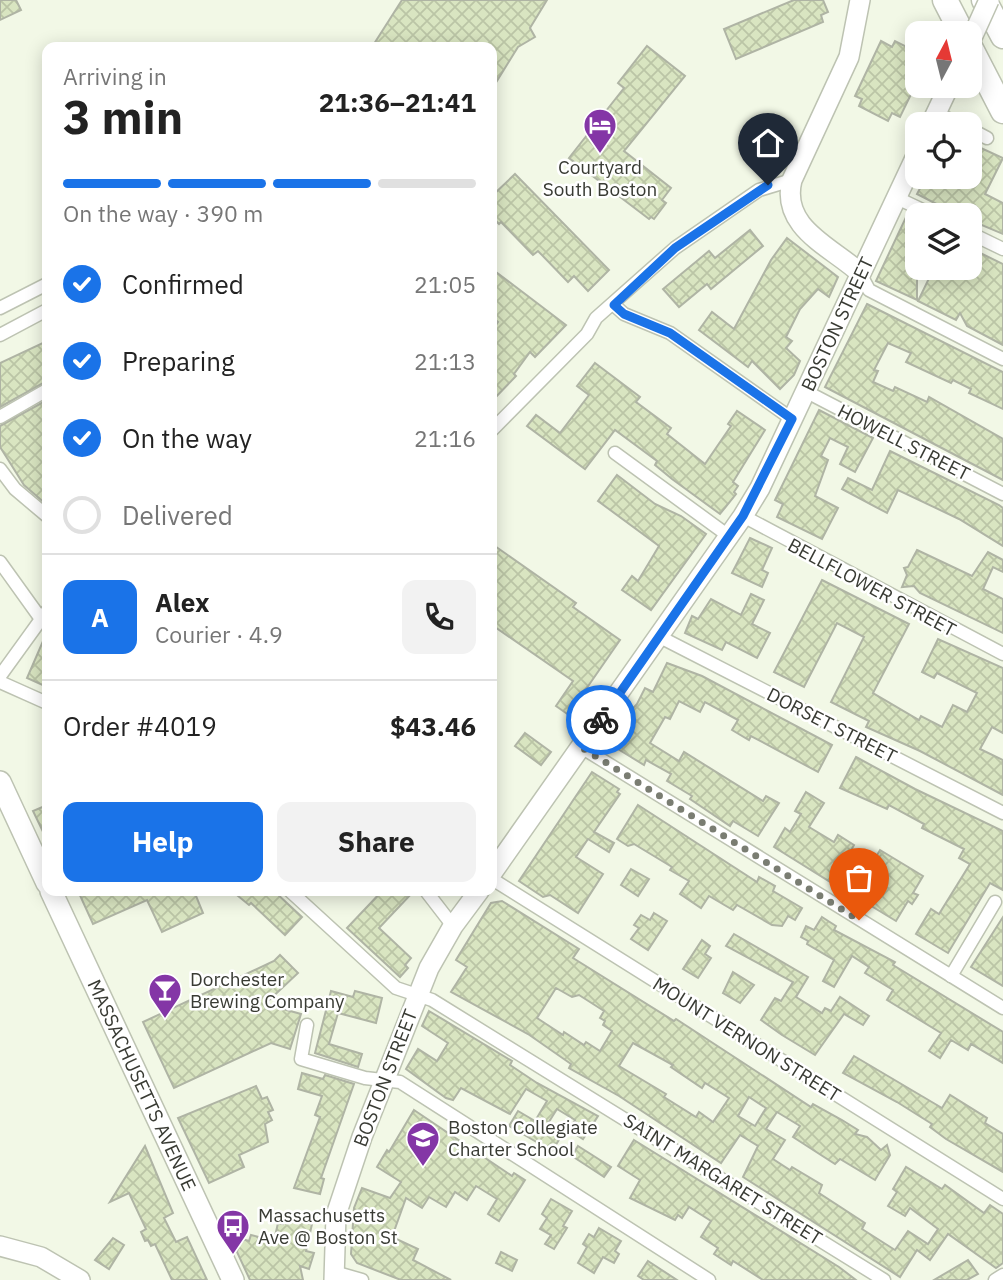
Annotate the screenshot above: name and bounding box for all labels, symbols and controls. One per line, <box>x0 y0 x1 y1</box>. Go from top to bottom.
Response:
north arrow <box>905 21 982 98</box>
map controls <box>905 21 982 280</box>
text: Arriving in <box>63 61 167 91</box>
text: 21:36–21:41 <box>319 85 476 119</box>
text: 3 min <box>63 87 183 147</box>
hotel icon: Courtyard South Boston <box>581 106 619 155</box>
button: locate <box>905 112 982 189</box>
pin <box>738 113 798 185</box>
icon: home <box>749 124 787 162</box>
place label: Courtyard South Boston <box>543 155 657 201</box>
text: On the way · 390 m <box>63 198 263 228</box>
button: layers <box>905 203 982 280</box>
street label: BOSTON STREET <box>795 253 879 395</box>
icon: check <box>63 265 101 303</box>
text: Confirmed <box>122 267 244 301</box>
text: 21:05 <box>414 269 476 299</box>
icon: check <box>63 342 101 380</box>
text: Preparing <box>122 344 235 378</box>
text: 21:13 <box>414 346 476 376</box>
street label: HOWELL STREET <box>834 398 974 486</box>
icon: check <box>63 419 101 457</box>
text: On the way <box>122 421 252 455</box>
text: 21:16 <box>414 423 476 453</box>
text: Delivered <box>122 498 233 532</box>
street label: BELLFLOWER STREET <box>784 532 960 642</box>
button: phone <box>402 580 476 654</box>
text: Alex <box>155 585 209 619</box>
text: A <box>91 600 109 634</box>
text: Courier · 4.9 <box>155 619 283 649</box>
street label: DORSET STREET <box>763 682 901 768</box>
courier <box>566 685 636 755</box>
icon: bike <box>582 701 620 739</box>
text: Order #4019 <box>63 709 217 743</box>
text: $43.46 <box>390 709 476 743</box>
button: Help <box>63 802 263 882</box>
button: Share <box>277 802 476 882</box>
pin <box>829 848 889 920</box>
icon: bag <box>840 859 878 897</box>
place label: Dorchester Brewing Company <box>190 967 345 1013</box>
bar icon: Dorchester Brewing Company <box>146 971 184 1020</box>
street label: MOUNT VERNON STREET <box>649 971 845 1107</box>
street label: MASSACHUSETTS AVENUE <box>82 975 202 1195</box>
street label: BOSTON STREET <box>348 1006 422 1150</box>
street label: SAINT MARGARET STREET <box>619 1108 827 1250</box>
place label: Boston Collegiate Charter School <box>448 1115 598 1161</box>
school or university icon: Boston Collegiate Charter School <box>404 1119 442 1168</box>
place label: Massachusetts Ave @ Boston St <box>258 1203 398 1249</box>
bus stop icon: Massachusetts Ave @ Boston St <box>214 1207 252 1256</box>

